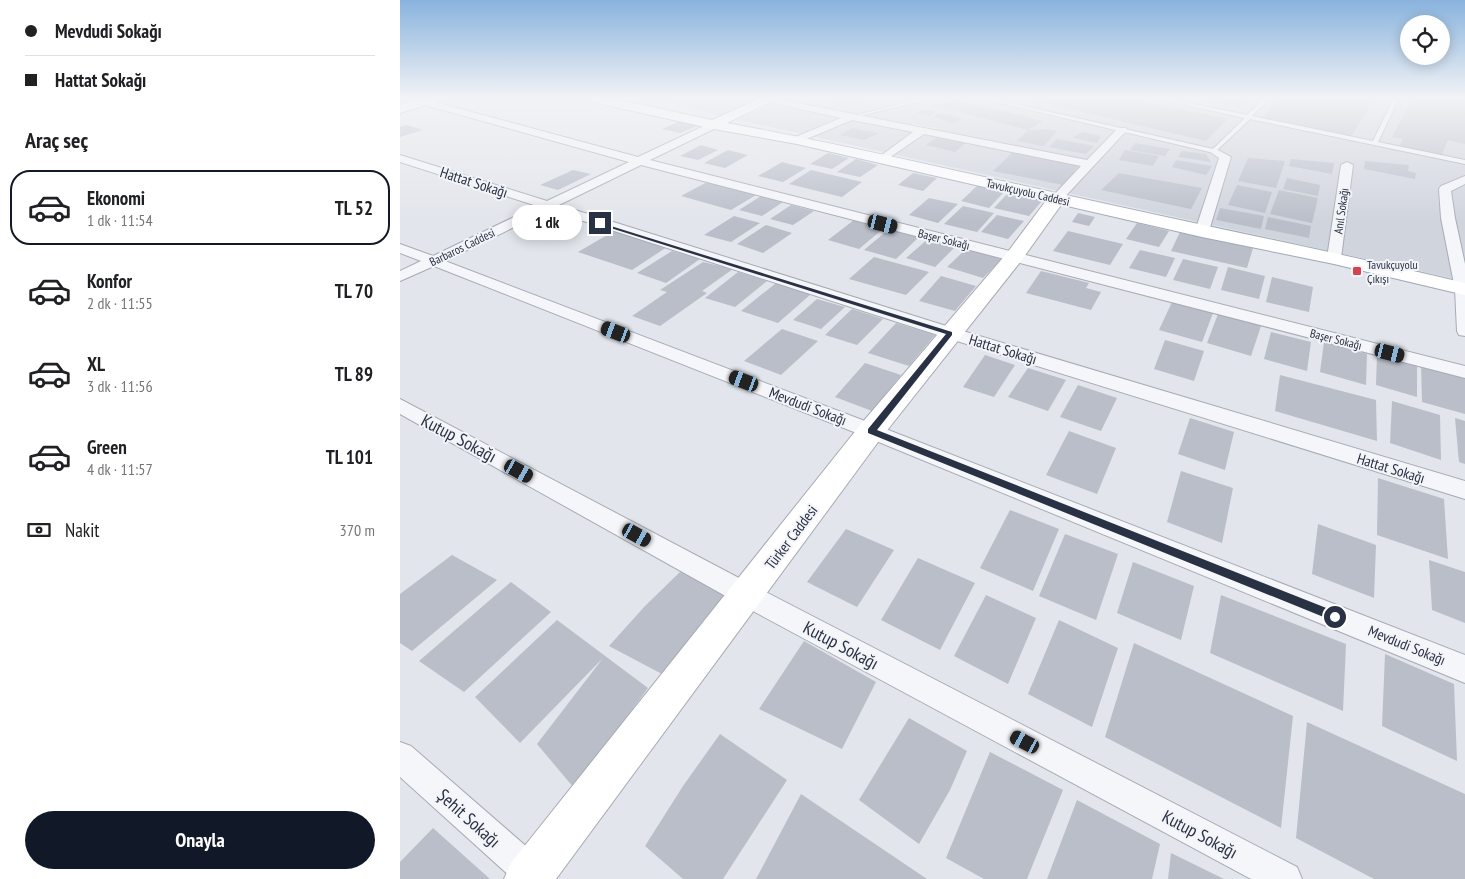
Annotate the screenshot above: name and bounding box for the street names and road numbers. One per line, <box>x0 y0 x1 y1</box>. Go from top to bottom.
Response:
street label: Hattat Sokağı <box>438 162 510 202</box>
street label: Tavukçuyolu Caddesi <box>985 175 1071 209</box>
street label: Anıl Sokağı <box>1330 187 1352 235</box>
street label: Barbaros Caddesi <box>427 225 497 269</box>
street label: Başer Sokağı <box>917 225 971 253</box>
street label: Başer Sokağı <box>1309 325 1363 353</box>
street label: Hattat Sokağı <box>967 330 1039 368</box>
street label: Mevdudi Sokağı <box>766 382 850 430</box>
street label: Kutup Sokağı <box>417 409 501 467</box>
street label: Hattat Sokağı <box>1355 449 1427 487</box>
street label: Türker Caddesi <box>761 501 821 573</box>
street label: Kutup Sokağı <box>799 616 883 674</box>
street label: Mevdudi Sokağı <box>1366 621 1448 669</box>
street label: Şehit Sokağı <box>433 784 505 852</box>
street label: Kutup Sokağı <box>1158 805 1242 863</box>

